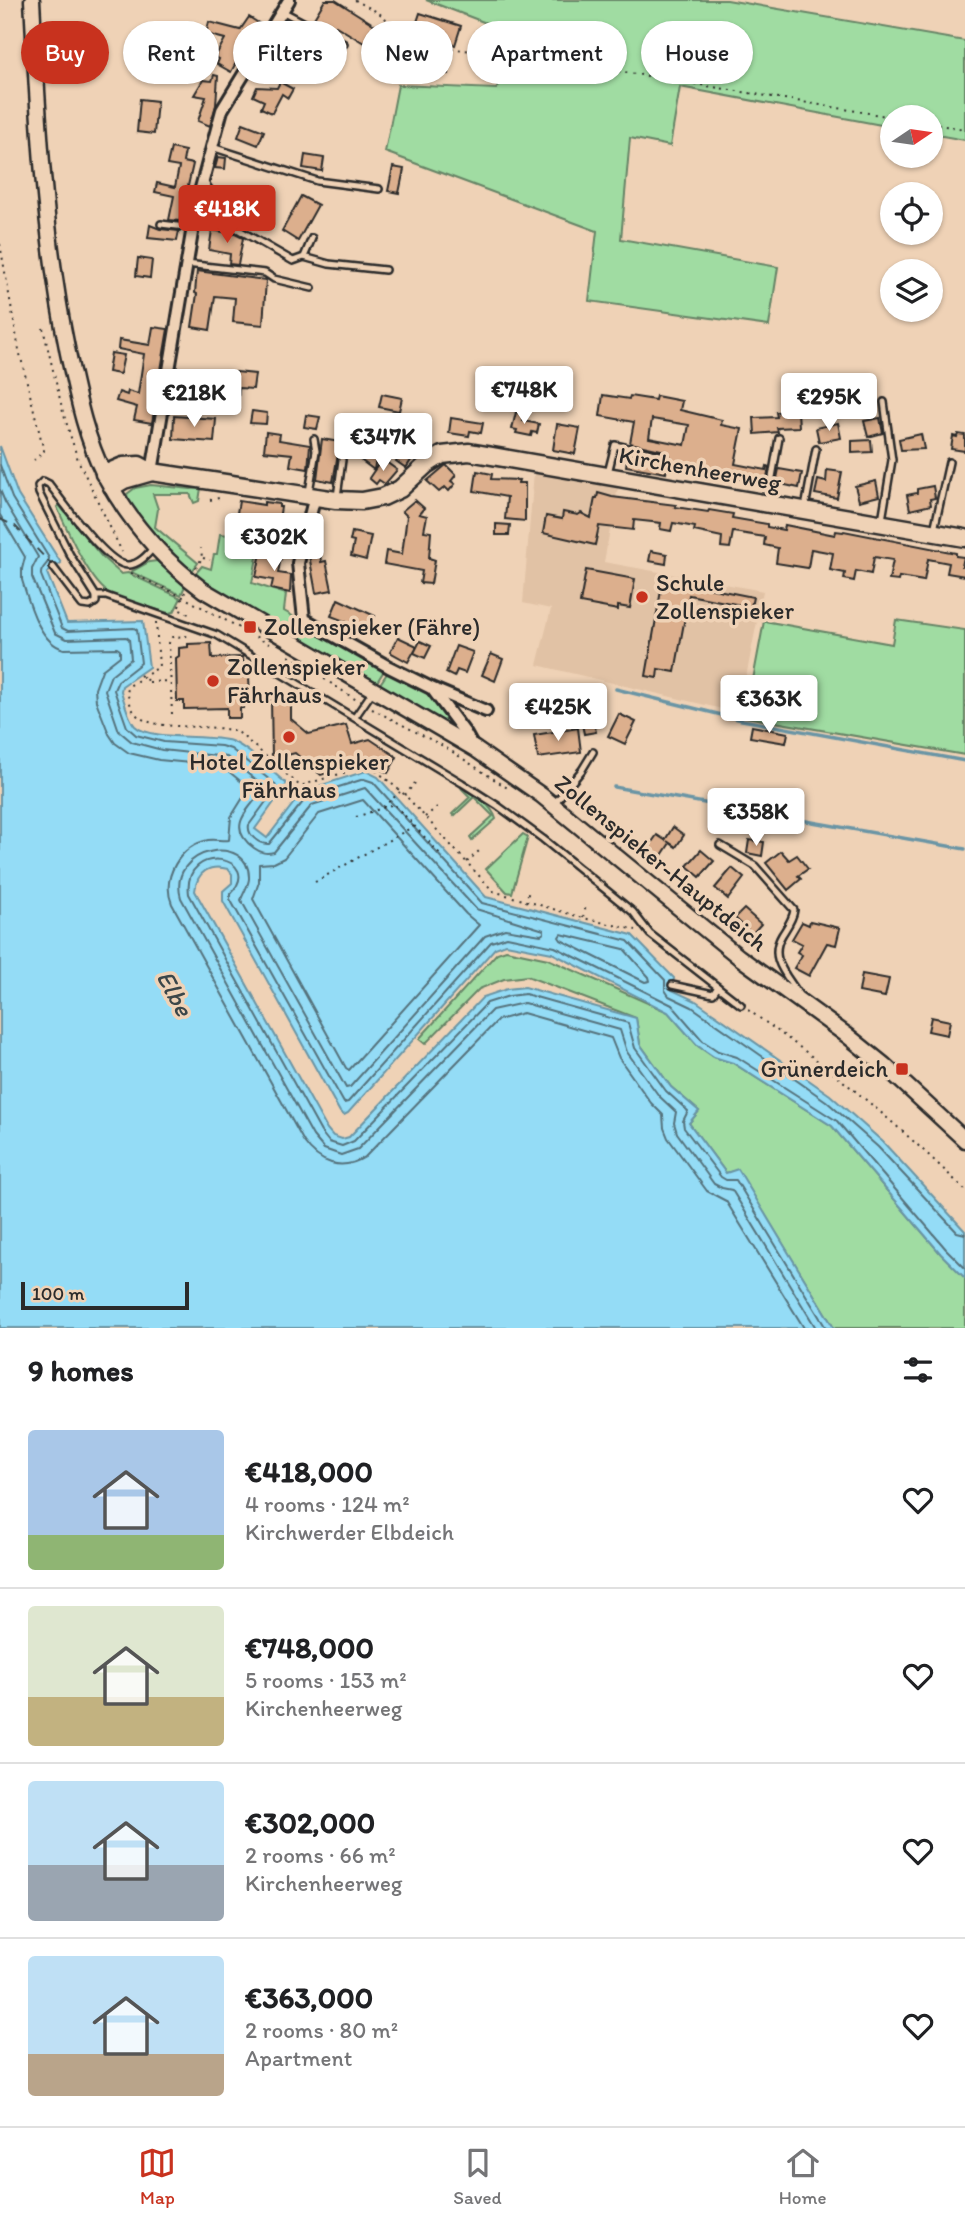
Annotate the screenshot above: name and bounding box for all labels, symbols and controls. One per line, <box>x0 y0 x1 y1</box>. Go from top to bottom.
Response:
chip: Buy <box>21 21 109 84</box>
chip: Rent <box>123 21 219 84</box>
chip: Filters <box>233 21 347 84</box>
chip: New <box>361 21 453 84</box>
chip: Apartment <box>467 21 627 84</box>
chip: House <box>641 21 753 84</box>
north arrow <box>880 105 943 168</box>
map controls <box>880 105 943 322</box>
button: locate <box>880 182 943 245</box>
pin: €418K <box>178 186 276 245</box>
text: €418K <box>195 194 259 222</box>
button: layers <box>880 259 943 322</box>
pin: €748K <box>475 366 573 426</box>
pin: €218K <box>145 370 243 429</box>
pin: €295K <box>780 374 878 433</box>
text: €748K <box>491 375 557 403</box>
text: €218K <box>162 378 226 406</box>
text: €295K <box>797 382 861 410</box>
pin: €347K <box>334 414 432 473</box>
text: €347K <box>350 422 416 450</box>
street label: Kirchenheerweg <box>617 440 784 497</box>
pin: €302K <box>225 514 323 573</box>
text: €302K <box>241 522 307 550</box>
place label: Schule Zollenspieker <box>656 568 794 625</box>
marker: Schule Zollenspieker <box>634 589 650 605</box>
place label: Zollenspieker (Fähre) <box>264 612 480 641</box>
marker: Zollenspieker (Fähre) <box>242 619 258 635</box>
place label: Zollenspieker Fährhaus <box>227 652 365 709</box>
marker: Zollenspieker Fährhaus <box>205 673 221 689</box>
pin: €363K <box>720 676 818 735</box>
pin: €425K <box>509 684 607 743</box>
text: €363K <box>736 684 802 712</box>
text: €425K <box>525 692 591 720</box>
marker: Hotel Zollenspieker Fährhaus <box>281 729 297 745</box>
place label: Hotel Zollenspieker Fährhaus <box>189 747 389 804</box>
street label: Zollenspieker-Hauptdeich <box>549 768 774 957</box>
pin: €358K <box>707 788 805 848</box>
text: €358K <box>723 797 789 825</box>
water label: Elbe <box>150 964 201 1023</box>
place label: Grünerdeich <box>760 1054 888 1083</box>
marker: Grünerdeich <box>894 1061 910 1077</box>
scale bar <box>21 1279 189 1311</box>
text: 100 m <box>32 1282 84 1305</box>
icon: filters <box>899 1351 937 1389</box>
text: 9 homes <box>28 1352 134 1389</box>
text: €418,000 <box>245 1453 373 1490</box>
icon: home <box>84 1458 168 1542</box>
icon: heart <box>899 1481 937 1519</box>
text: 4 rooms · 124 m² <box>245 1490 410 1518</box>
text: Kirchwerder Elbdeich <box>245 1518 454 1546</box>
text: €748,000 <box>245 1629 374 1666</box>
icon: home <box>84 1634 168 1718</box>
icon: heart <box>899 1657 937 1695</box>
text: 5 rooms · 153 m² <box>245 1666 407 1694</box>
text: Kirchenheerweg <box>245 1694 403 1722</box>
text: €302,000 <box>245 1804 375 1841</box>
icon: home <box>84 1809 168 1893</box>
icon: heart <box>899 1832 937 1870</box>
text: 2 rooms · 66 m² <box>245 1841 396 1869</box>
text: Kirchenheerweg <box>245 1869 403 1897</box>
text: €363,000 <box>245 1979 373 2016</box>
icon: home <box>84 1984 168 2068</box>
icon: heart <box>899 2007 937 2045</box>
text: 2 rooms · 80 m² <box>245 2016 398 2044</box>
text: Apartment <box>245 2044 352 2072</box>
tab: Map <box>138 2144 176 2209</box>
tab: Saved <box>453 2144 502 2209</box>
tab: Home <box>779 2144 827 2209</box>

